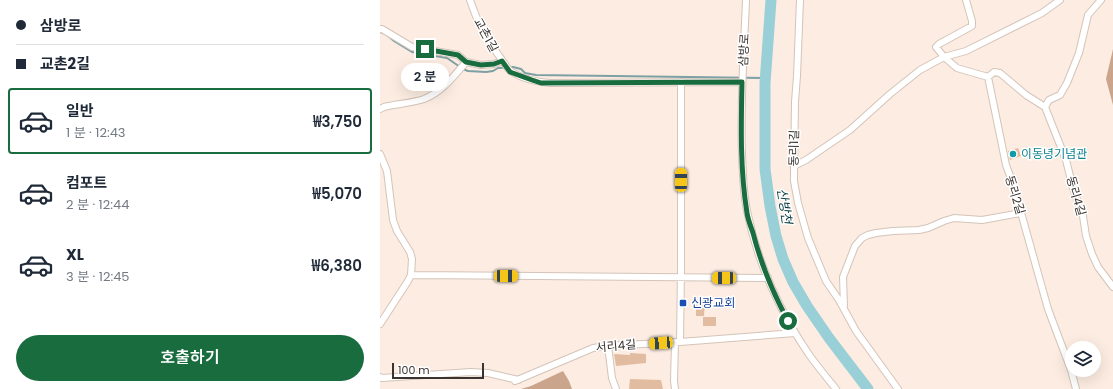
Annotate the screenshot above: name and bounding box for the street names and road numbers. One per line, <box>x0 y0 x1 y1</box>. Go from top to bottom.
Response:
street label: 교촌1길 <box>470 14 503 55</box>
street label: 삼방로 <box>734 33 753 67</box>
street label: 동리1길 <box>785 129 802 167</box>
street label: 동리2길 <box>1001 173 1029 216</box>
street label: 동리4길 <box>1063 174 1090 218</box>
street label: 서리4길 <box>595 335 637 356</box>

